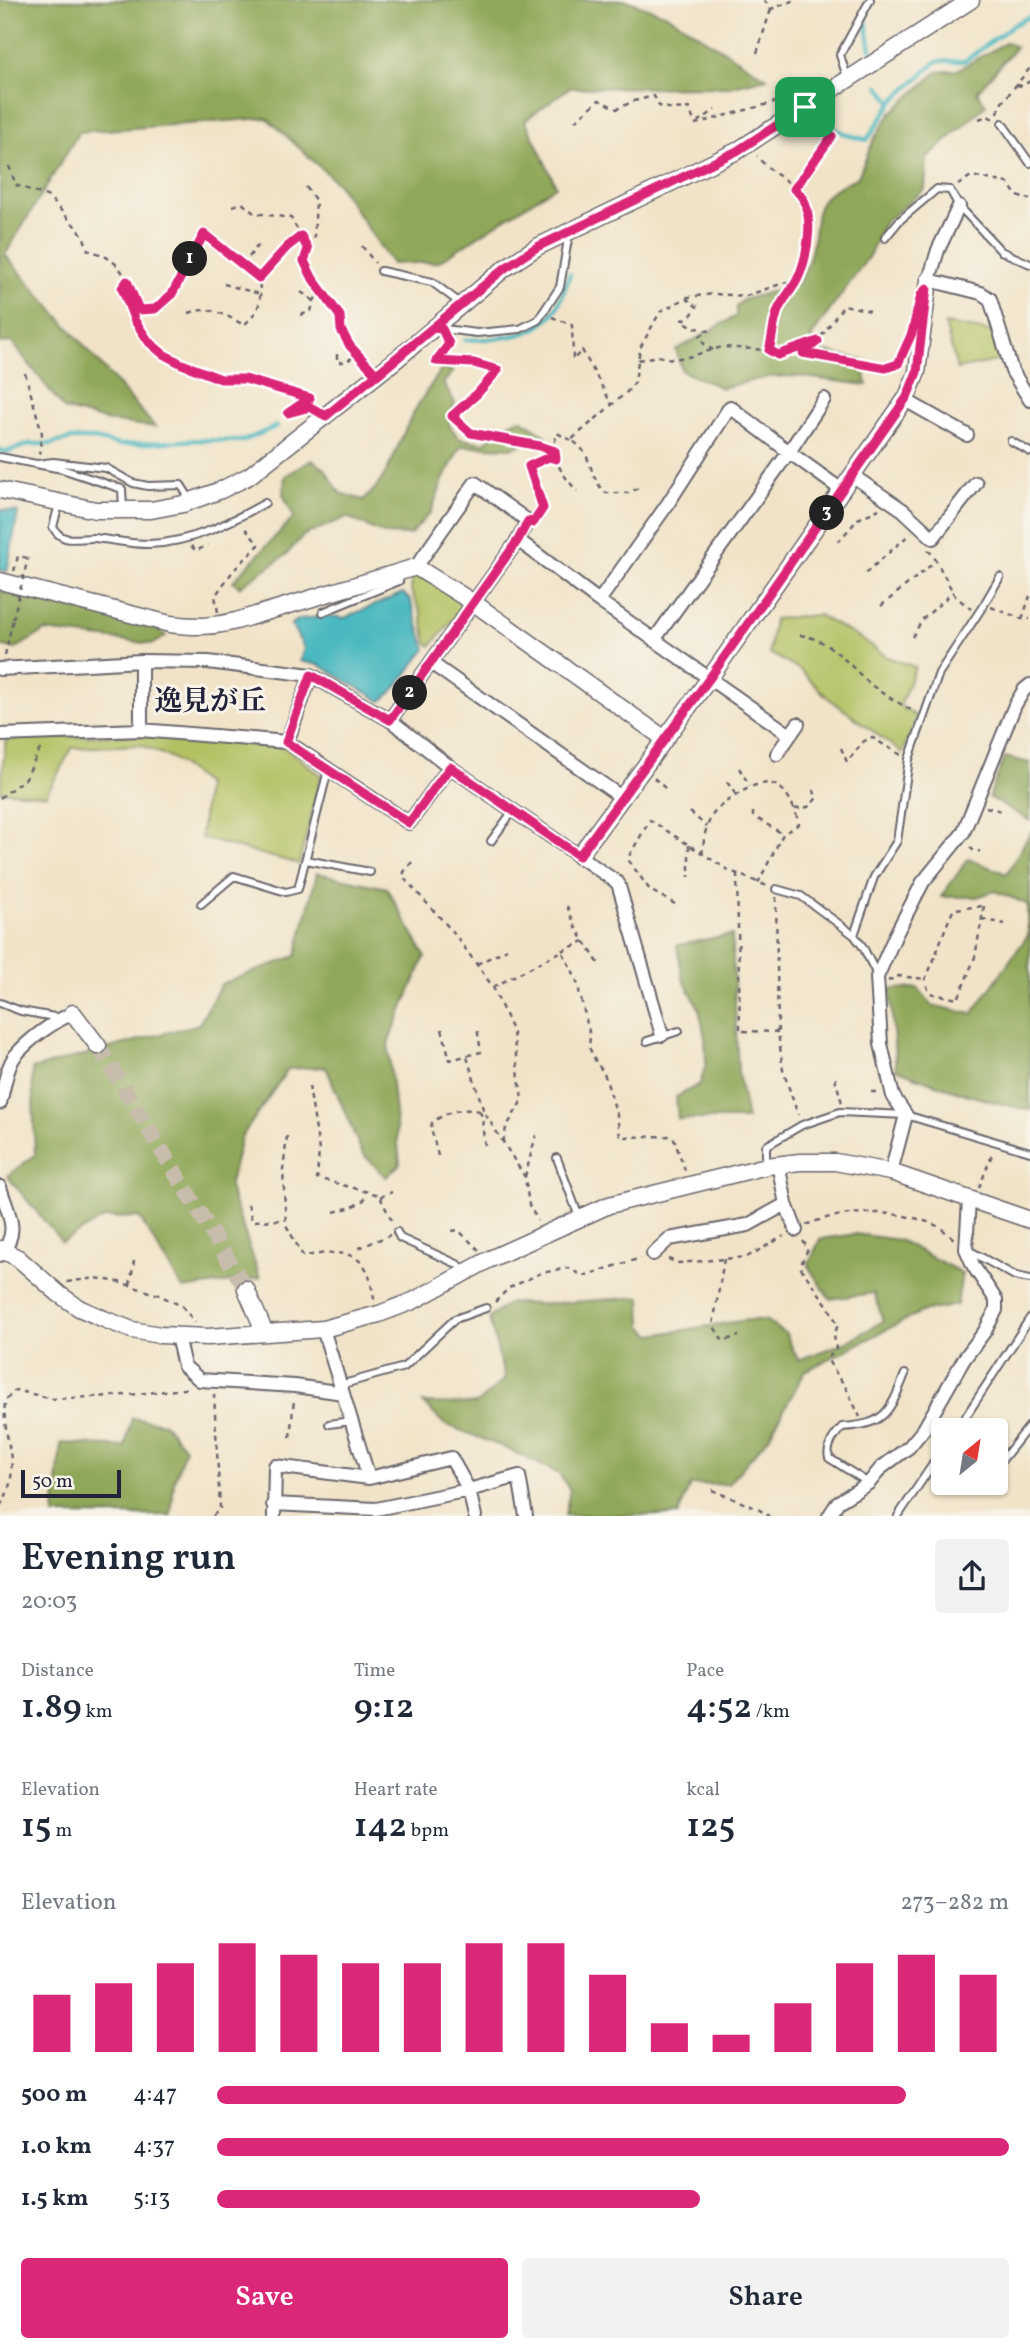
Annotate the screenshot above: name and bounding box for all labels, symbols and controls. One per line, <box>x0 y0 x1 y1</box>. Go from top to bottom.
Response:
pin <box>775 77 835 137</box>
icon: arrive <box>786 88 824 126</box>
pin: 1 <box>172 242 208 276</box>
text: 1 <box>186 245 193 271</box>
pin: 3 <box>810 496 844 530</box>
text: 3 <box>822 499 831 525</box>
pin: 2 <box>392 676 428 710</box>
text: 2 <box>405 679 414 705</box>
district label: 逸見が丘 <box>154 683 266 722</box>
north arrow <box>931 1418 1008 1494</box>
map controls <box>931 1418 1008 1495</box>
scale bar <box>21 1466 121 1498</box>
text: 50 m <box>32 1469 73 1495</box>
text: Evening run <box>21 1533 236 1586</box>
button: share <box>935 1539 1009 1613</box>
text: 20:03 <box>21 1586 77 1618</box>
text: Distance <box>21 1658 94 1684</box>
text: Time <box>354 1658 395 1684</box>
text: Pace <box>686 1658 724 1684</box>
text: 1.89 <box>21 1684 82 1732</box>
text: 9:12 <box>354 1684 414 1732</box>
text: 4:52 <box>686 1684 752 1732</box>
text: km <box>82 1699 113 1725</box>
text: /km <box>752 1699 790 1725</box>
text: Elevation <box>21 1777 100 1803</box>
text: Heart rate <box>354 1777 438 1803</box>
text: kcal <box>686 1777 720 1803</box>
text: 15 <box>21 1803 52 1851</box>
text: 142 <box>354 1803 407 1851</box>
text: 125 <box>686 1803 735 1851</box>
text: m <box>52 1818 72 1844</box>
text: bpm <box>407 1818 449 1844</box>
text: Elevation <box>21 1887 117 1919</box>
text: 273–282 m <box>901 1887 1009 1919</box>
text: 500 m <box>21 2079 87 2111</box>
text: 4:47 <box>133 2079 177 2111</box>
text: 1.0 km <box>21 2131 92 2163</box>
text: 4:37 <box>133 2131 175 2163</box>
text: 1.5 km <box>21 2183 88 2215</box>
text: 5:13 <box>133 2183 170 2215</box>
button: Save <box>21 2258 508 2338</box>
button: Share <box>522 2258 1009 2338</box>

